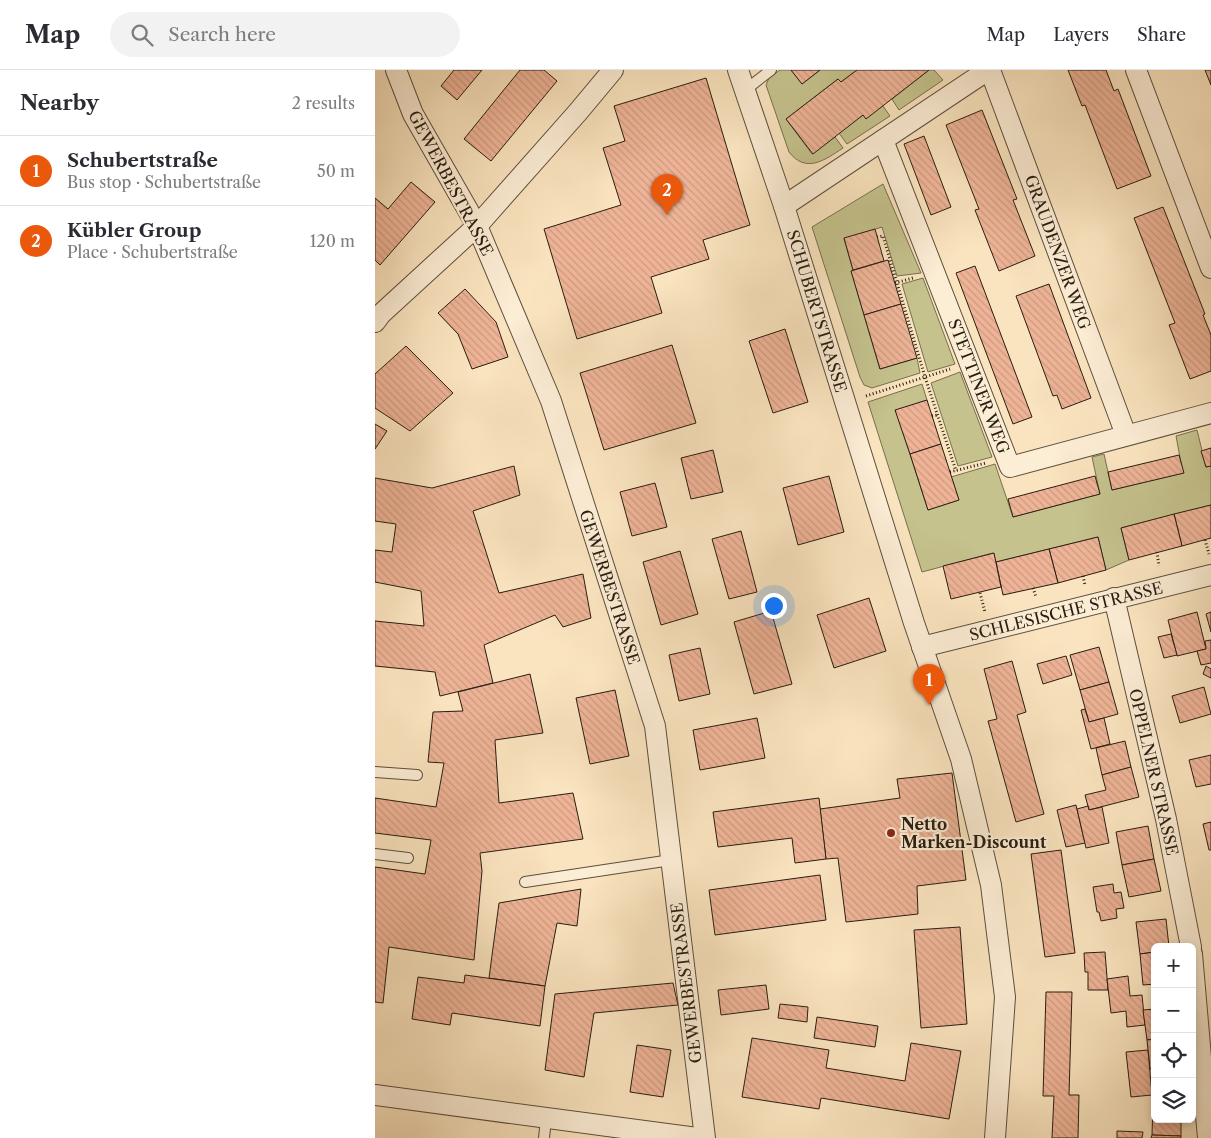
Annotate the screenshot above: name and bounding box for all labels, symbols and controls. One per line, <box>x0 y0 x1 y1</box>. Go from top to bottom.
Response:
search box <box>110 12 460 57</box>
text: Map <box>25 20 80 49</box>
icon: search <box>128 21 156 49</box>
text: Search here <box>168 23 276 46</box>
text: Map <box>987 24 1025 46</box>
text: Layers <box>1053 24 1109 46</box>
text: Share <box>1137 24 1186 46</box>
text: Nearby <box>20 90 99 115</box>
text: 2 results <box>292 93 355 113</box>
street label: GEWERBESTRASSE <box>404 107 498 259</box>
text: Schubertstraße <box>67 149 218 172</box>
text: 1 <box>32 161 40 181</box>
text: 50 m <box>317 161 355 181</box>
text: Bus stop · Schubertstraße <box>67 172 261 192</box>
street label: GRAUDENZER WEG <box>1021 172 1095 332</box>
pin: 2 <box>651 174 683 215</box>
text: Kübler Group <box>67 219 201 242</box>
street label: SCHUBERTSTRASSE <box>783 227 851 395</box>
text: 2 <box>31 231 41 251</box>
text: 120 m <box>310 231 355 251</box>
text: Place · Schubertstraße <box>67 242 238 262</box>
street label: STETTINER WEG <box>944 316 1014 456</box>
street label: GEWERBESTRASSE <box>576 507 644 667</box>
street label: SCHLESISCHE STRASSE <box>967 577 1165 645</box>
your location <box>761 593 787 619</box>
pin: 1 <box>913 664 945 705</box>
street label: OPPELNER STRASSE <box>1125 687 1183 857</box>
place label: Netto Marken-Discount <box>901 814 1047 852</box>
marker: Netto Marken-Discount <box>885 827 897 839</box>
street label: GEWERBESTRASSE <box>666 902 706 1064</box>
map controls <box>1151 943 1196 1123</box>
button: + <box>1151 943 1196 988</box>
button: − <box>1151 988 1196 1033</box>
button: locate <box>1151 1033 1196 1078</box>
button: layers <box>1151 1078 1196 1123</box>

